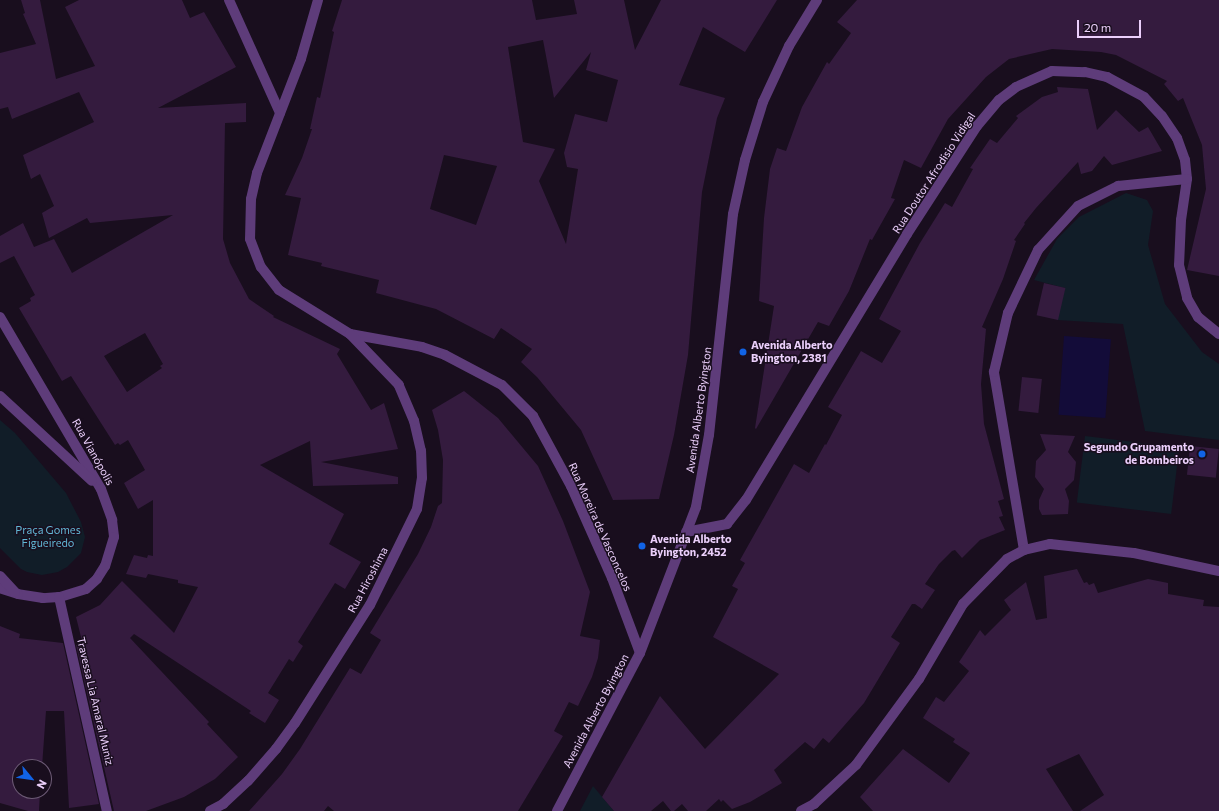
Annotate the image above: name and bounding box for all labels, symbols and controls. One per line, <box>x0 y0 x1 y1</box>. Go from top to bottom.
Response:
scale bar <box>1079 12 1143 38</box>
text: 20 m <box>1084 20 1111 34</box>
street label: Rua Doutor Afrodisio Vidigal <box>890 110 978 236</box>
place label: Avenida Alberto Byington, 2381 <box>751 339 833 365</box>
street label: Avenida Alberto Byington <box>684 346 714 474</box>
marker: Avenida Alberto Byington, 2381 <box>738 347 748 357</box>
street label: Rua Vianópolis <box>69 416 117 488</box>
place label: Segundo Grupamento de Bombeiros <box>1084 441 1194 467</box>
marker: Segundo Grupamento de Bombeiros <box>1197 449 1207 459</box>
street label: Rua Moreira de Vasconcelos <box>566 461 634 593</box>
park label: Praça Gomes Figueiredo <box>15 524 81 550</box>
place label: Avenida Alberto Byington, 2452 <box>650 533 732 559</box>
marker: Avenida Alberto Byington, 2452 <box>637 541 647 551</box>
street label: Rua Hiroshima <box>345 545 391 615</box>
street label: Travessa Lia Amaral Muniz <box>74 636 116 766</box>
street label: Avenida Alberto Byington <box>560 652 632 770</box>
north arrow <box>12 759 52 799</box>
text: N <box>34 778 50 791</box>

